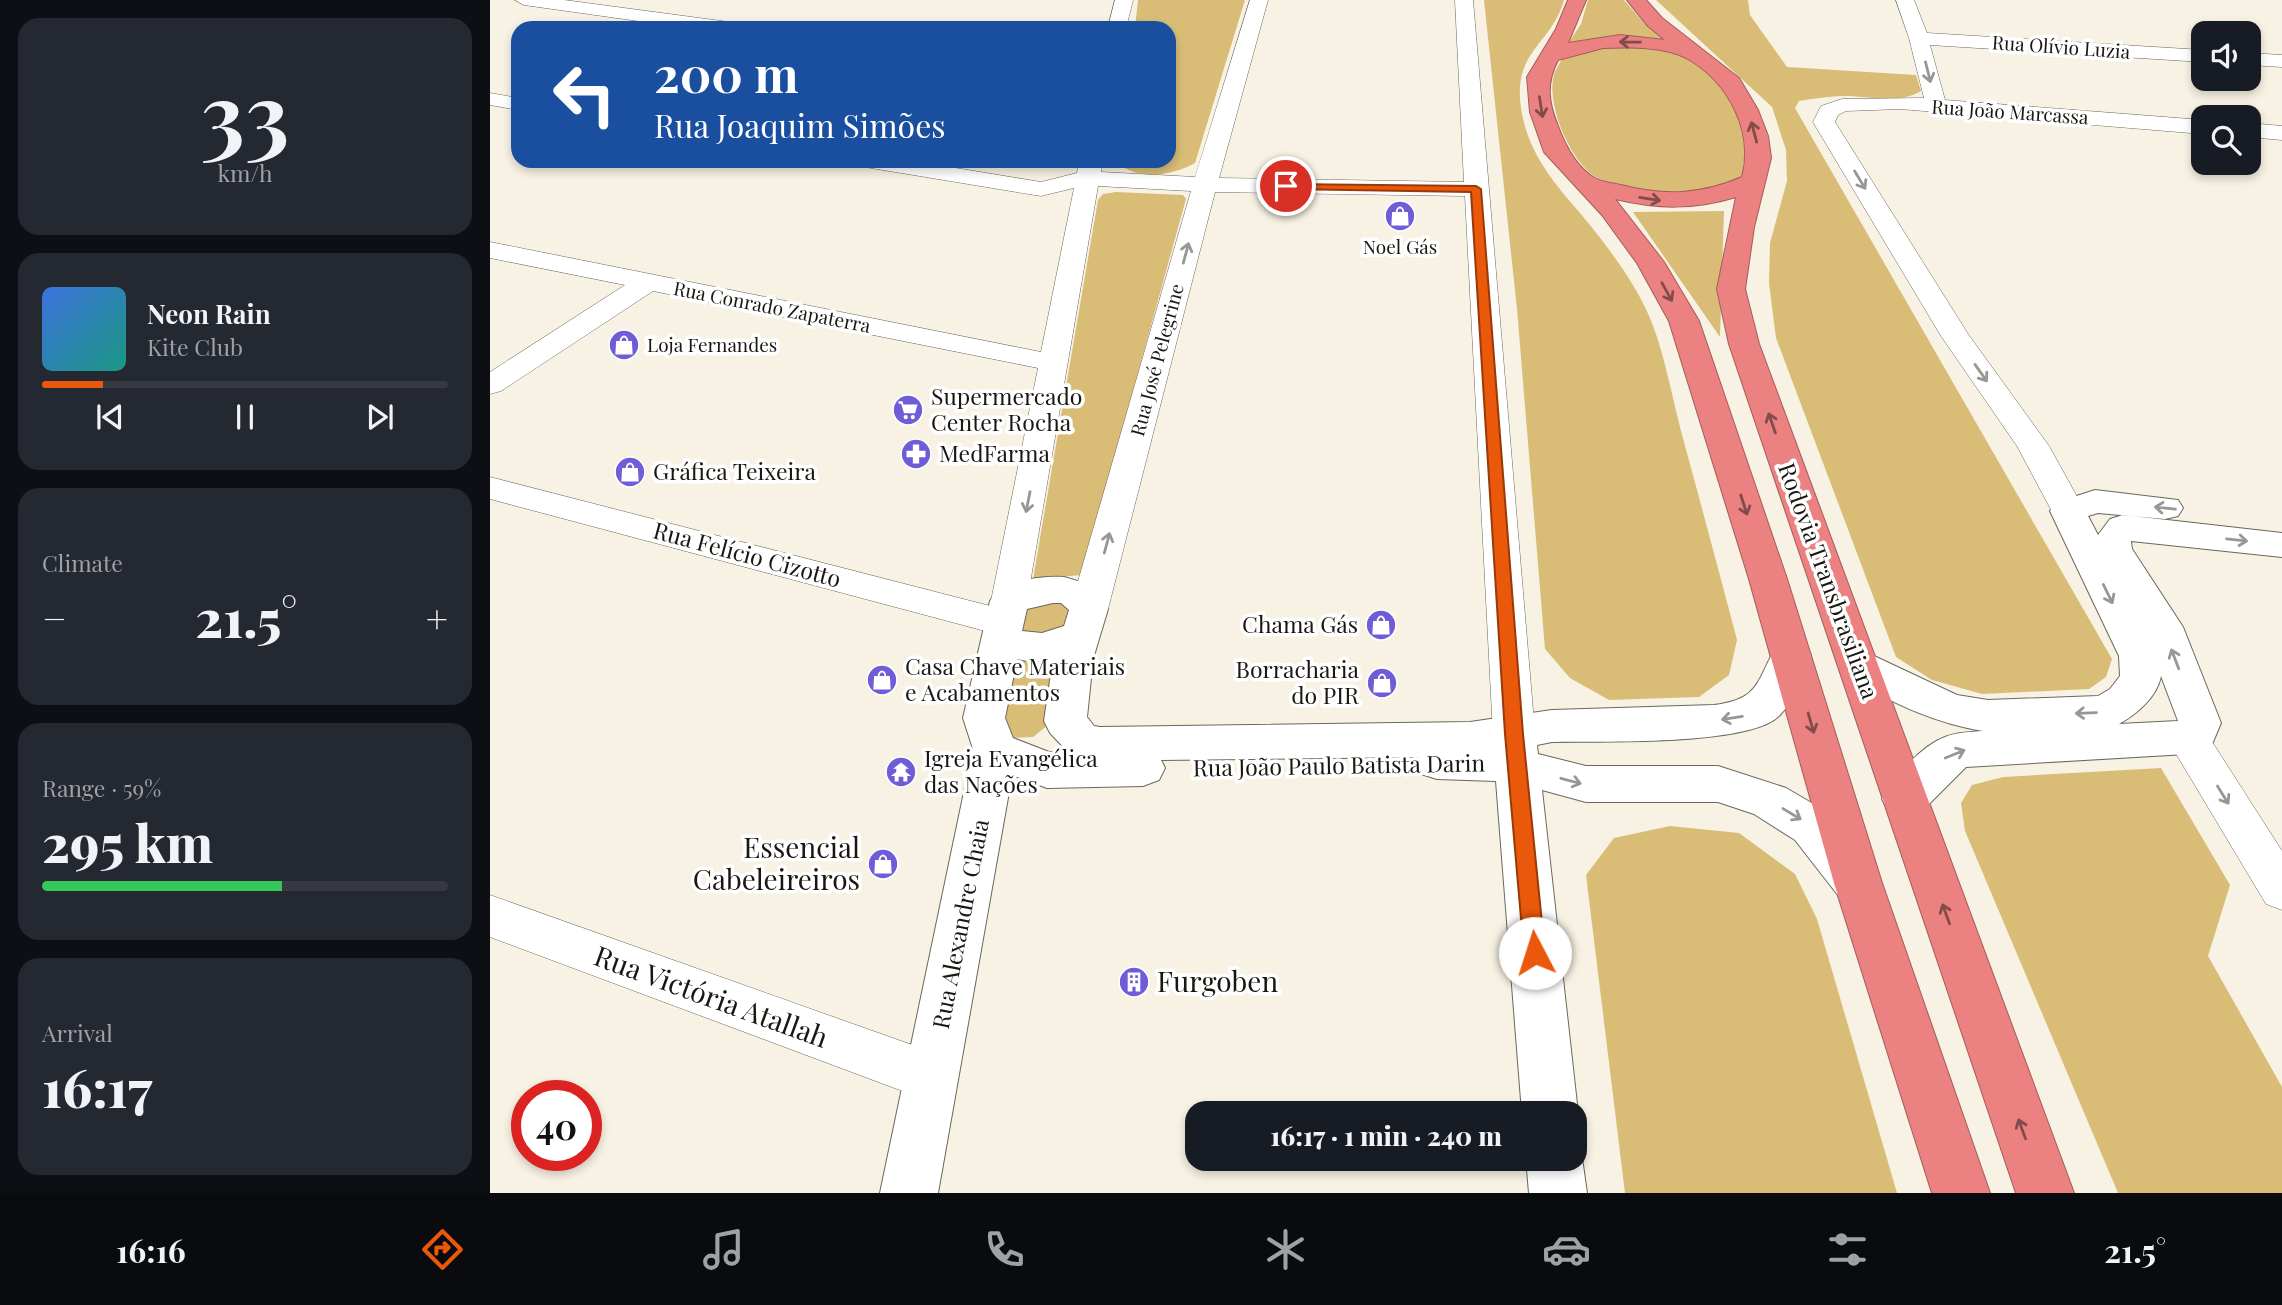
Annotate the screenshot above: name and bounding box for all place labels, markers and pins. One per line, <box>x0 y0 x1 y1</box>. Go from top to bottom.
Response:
pin <box>1256 156 1316 216</box>
shop icon: Noel Gás <box>1383 199 1417 233</box>
place label: Noel Gás <box>1363 233 1437 259</box>
shop icon: Loja Fernandes <box>607 328 641 362</box>
place label: Loja Fernandes <box>647 331 777 357</box>
place label: Supermercado Center Rocha <box>931 380 1082 437</box>
supermarket icon: Supermercado Center Rocha <box>891 393 925 427</box>
pharmacy icon: MedFarma <box>899 437 933 471</box>
place label: MedFarma <box>939 437 1050 468</box>
shop icon: Gráfica Teixeira <box>613 455 647 489</box>
place label: Gráfica Teixeira <box>653 455 817 486</box>
place label: Chama Gás <box>1242 608 1358 639</box>
shop icon: Chama Gás <box>1364 608 1398 642</box>
place label: Casa Chave Materiais e Acabamentos <box>905 650 1125 707</box>
place label: Borracharia do PIR <box>1236 653 1360 710</box>
shop icon: Casa Chave Materiais e Acabamentos <box>865 663 899 697</box>
shop icon: Borracharia do PIR <box>1365 666 1399 700</box>
place label: Igreja Evangélica das Nações <box>924 742 1098 799</box>
temple icon: Igreja Evangélica das Nações <box>884 755 918 789</box>
place label: Essencial Cabeleireiros <box>693 828 860 897</box>
shop icon: Essencial Cabeleireiros <box>866 847 900 881</box>
place label: Furgoben <box>1157 962 1278 999</box>
building icon: Furgoben <box>1117 965 1151 999</box>

